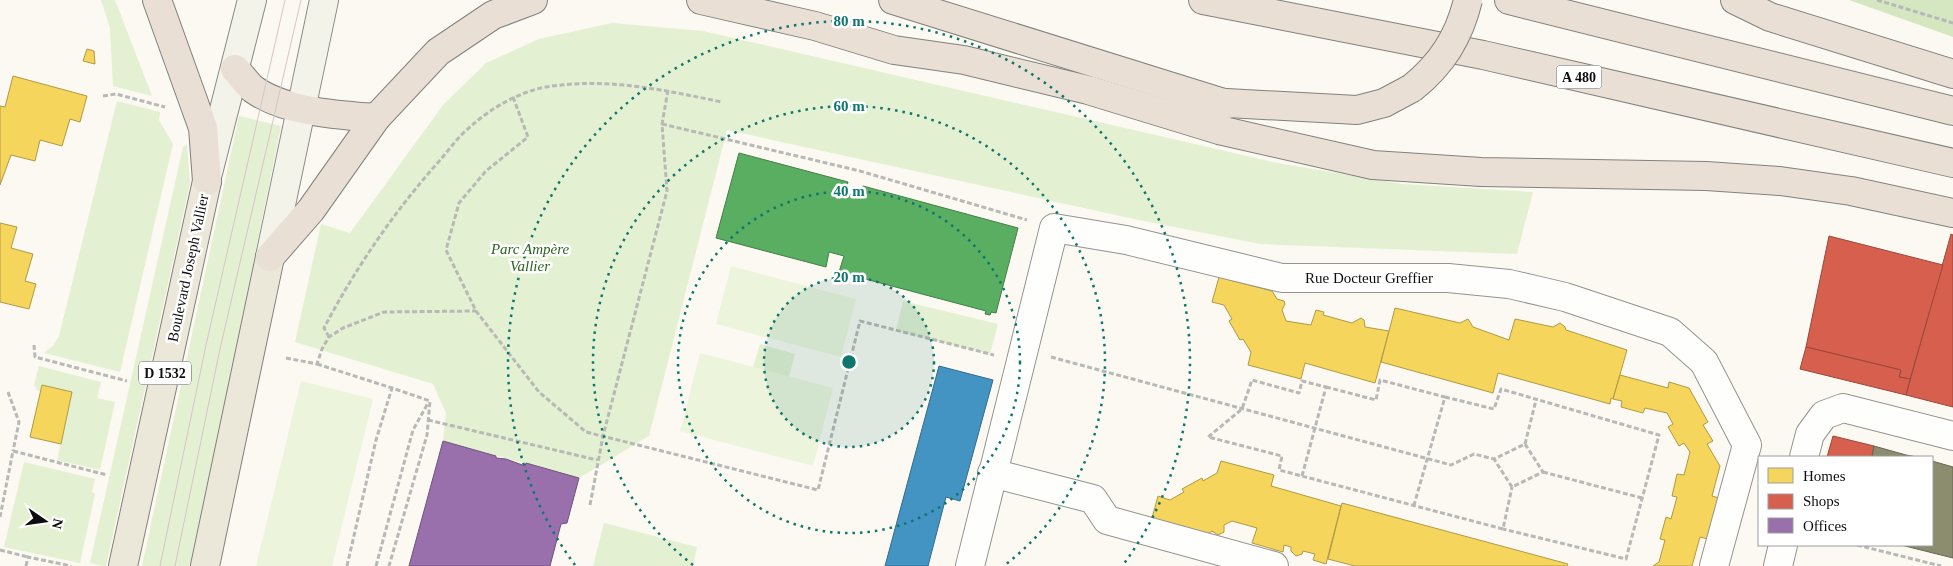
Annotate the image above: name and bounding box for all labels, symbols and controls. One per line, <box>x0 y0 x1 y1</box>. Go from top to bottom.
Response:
text: 80 m <box>833 13 865 29</box>
road number: A 480 <box>1556 66 1602 88</box>
text: 60 m <box>833 98 865 114</box>
text: 40 m <box>833 183 865 199</box>
street label: Boulevard Joseph Vallier <box>165 193 211 343</box>
park label: Parc Ampère Vallier <box>490 241 569 274</box>
text: 20 m <box>833 269 865 285</box>
street label: Rue Docteur Greffier <box>1305 270 1433 286</box>
centre of rings <box>840 353 858 371</box>
road number: D 1532 <box>139 362 191 384</box>
legend <box>1758 456 1933 546</box>
text: Homes <box>1803 468 1846 484</box>
text: Shops <box>1803 493 1840 509</box>
north arrow <box>20 496 70 546</box>
text: N <box>49 517 66 530</box>
text: Offices <box>1803 518 1847 534</box>

